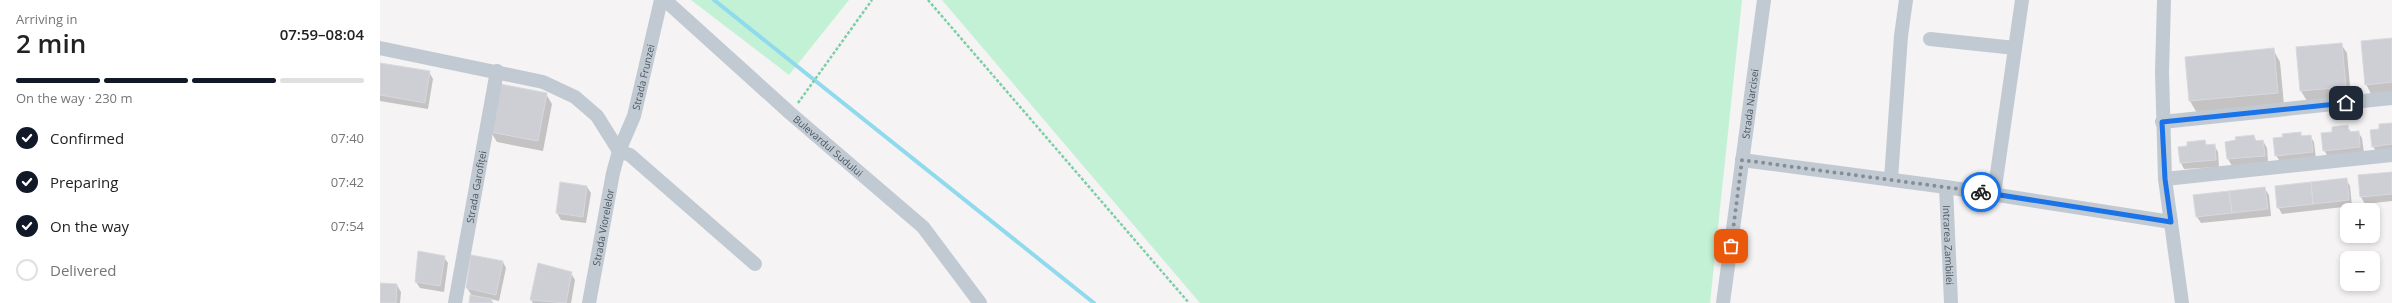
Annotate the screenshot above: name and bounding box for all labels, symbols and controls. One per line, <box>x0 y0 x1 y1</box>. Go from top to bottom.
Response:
text: Arriving in <box>16 10 78 28</box>
text: 07:59–08:04 <box>280 24 364 44</box>
text: 2 min <box>16 25 86 61</box>
street label: Strada Frunzei <box>629 43 658 112</box>
street label: Strada Narcisei <box>1738 68 1762 140</box>
pin <box>2329 86 2363 120</box>
text: On the way · 230 m <box>16 89 132 107</box>
icon: home <box>2335 92 2357 114</box>
street label: Bulevardul Sudului <box>790 112 866 180</box>
icon: check <box>16 127 38 149</box>
text: Confirmed <box>50 128 124 148</box>
text: 07:40 <box>331 129 364 147</box>
street label: Strada Garofiței <box>463 149 489 224</box>
icon: check <box>16 171 38 193</box>
text: Preparing <box>50 172 118 192</box>
courier <box>1961 172 2001 212</box>
text: 07:42 <box>331 173 364 191</box>
icon: bike <box>1970 181 1992 203</box>
street label: Strada Viorelelor <box>589 188 617 267</box>
map controls <box>2340 203 2380 291</box>
button: + <box>2340 203 2380 243</box>
street label: Intrarea Zambilei <box>1940 205 1957 285</box>
icon: check <box>16 215 38 237</box>
text: On the way <box>50 216 129 236</box>
text: 07:54 <box>331 217 364 235</box>
pin <box>1714 229 1748 263</box>
icon: bag <box>1720 235 1742 257</box>
button: − <box>2340 251 2380 291</box>
text: Delivered <box>50 260 117 280</box>

